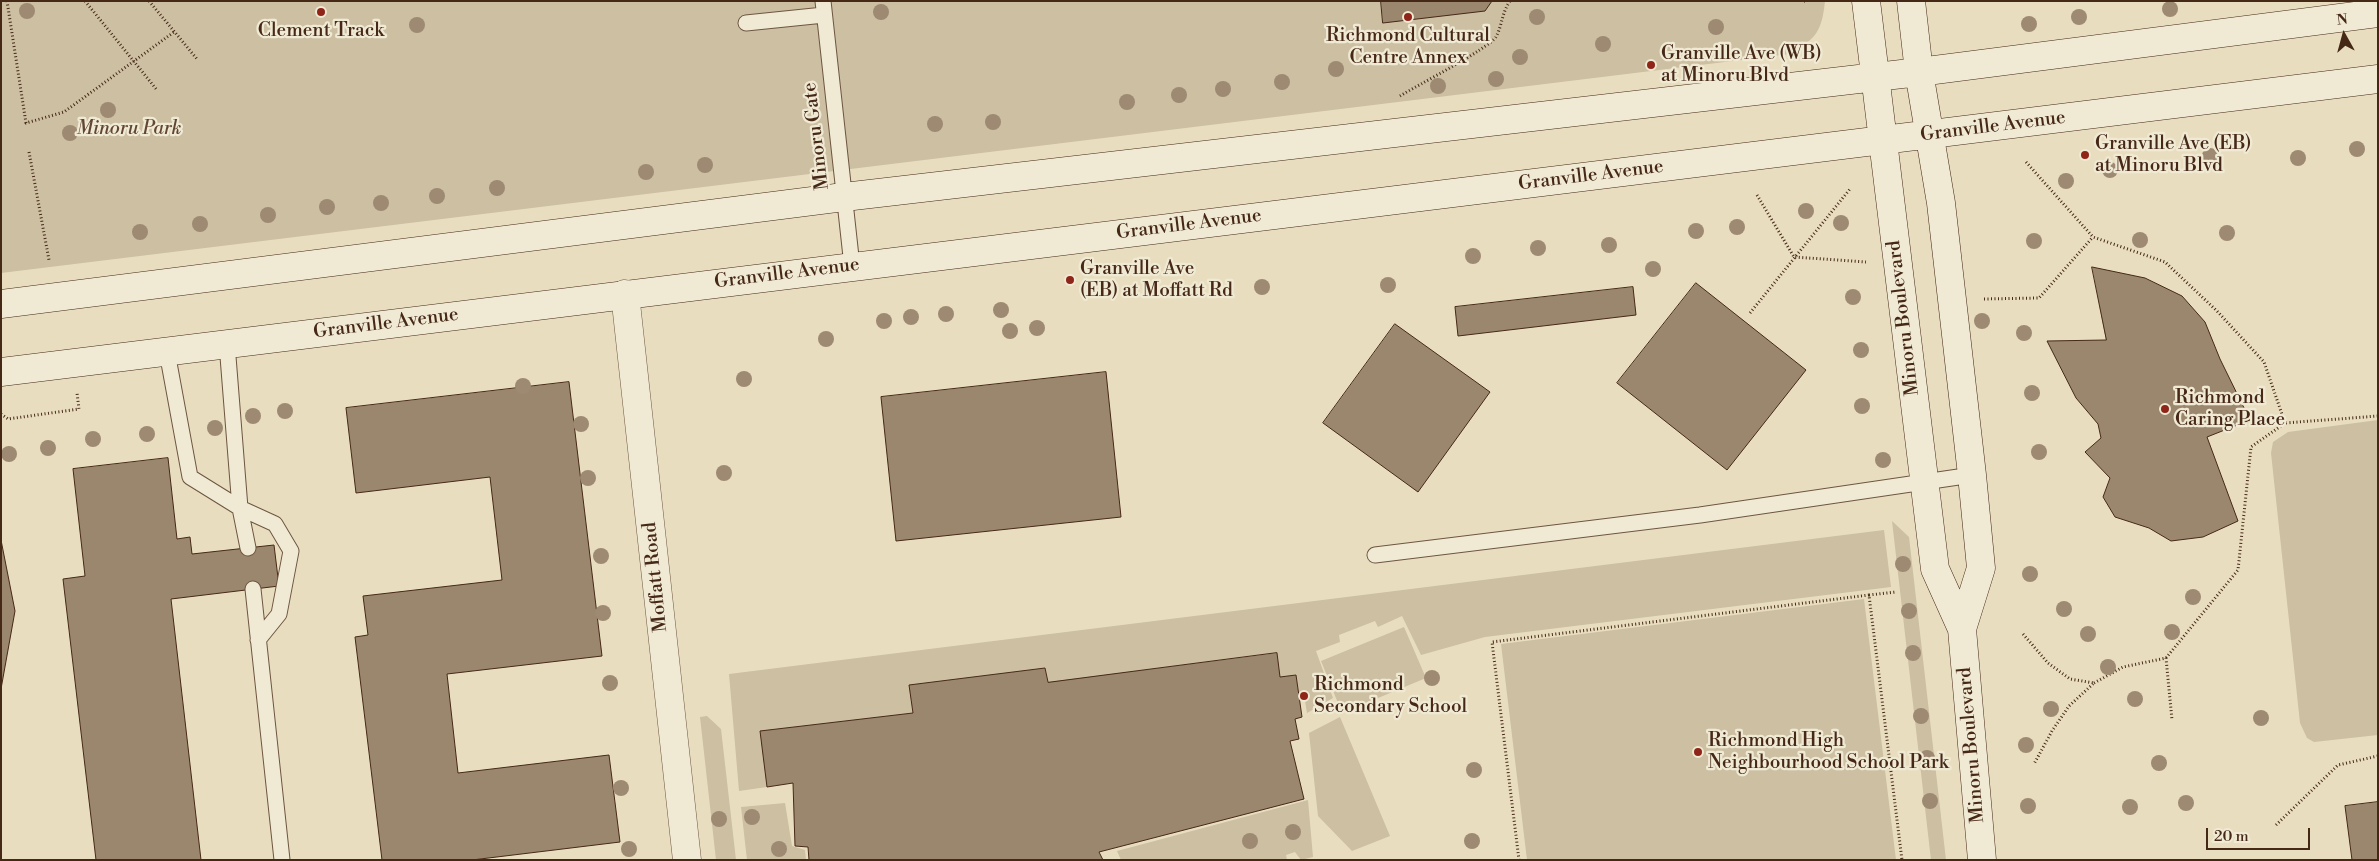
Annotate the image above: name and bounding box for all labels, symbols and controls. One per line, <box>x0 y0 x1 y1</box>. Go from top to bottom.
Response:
marker: Clement Track <box>315 6 327 18</box>
north arrow <box>2319 10 2369 60</box>
marker: Richmond Cultural Centre Annex <box>1402 11 1414 23</box>
text: N <box>2336 11 2349 30</box>
place label: Clement Track <box>258 20 384 42</box>
place label: Richmond Cultural Centre Annex <box>1326 25 1490 69</box>
place label: Granville Ave (WB) at Minoru Blvd <box>1661 43 1822 87</box>
marker: Granville Ave (WB) at Minoru Blvd <box>1645 59 1657 71</box>
street label: Minoru Gate <box>799 81 835 191</box>
street label: Granville Avenue <box>1919 107 2067 147</box>
park label: Minoru Park <box>77 118 181 140</box>
place label: Granville Ave (EB) at Minoru Blvd <box>2095 133 2251 177</box>
marker: Granville Ave (EB) at Minoru Blvd <box>2079 149 2091 161</box>
street label: Granville Avenue <box>1517 156 1665 196</box>
street label: Granville Avenue <box>1115 205 1263 245</box>
street label: Minoru Boulevard <box>1883 239 1925 397</box>
street label: Granville Avenue <box>713 254 861 294</box>
place label: Granville Ave (EB) at Moffatt Rd <box>1080 258 1233 302</box>
marker: Granville Ave (EB) at Moffatt Rd <box>1064 274 1076 286</box>
street label: Granville Avenue <box>312 304 460 344</box>
place label: Richmond Caring Place <box>2175 387 2285 431</box>
marker: Richmond Caring Place <box>2159 403 2171 415</box>
street label: Moffatt Road <box>639 521 673 633</box>
street label: Minoru Boulevard <box>1954 666 1990 824</box>
place label: Richmond Secondary School <box>1314 674 1467 718</box>
marker: Richmond Secondary School <box>1298 690 1310 702</box>
place label: Richmond High Neighbourhood School Park <box>1708 730 1949 774</box>
marker: Richmond High Neighbourhood School Park <box>1692 746 1704 758</box>
scale bar <box>2209 818 2313 850</box>
text: 20 m <box>2214 827 2249 846</box>

